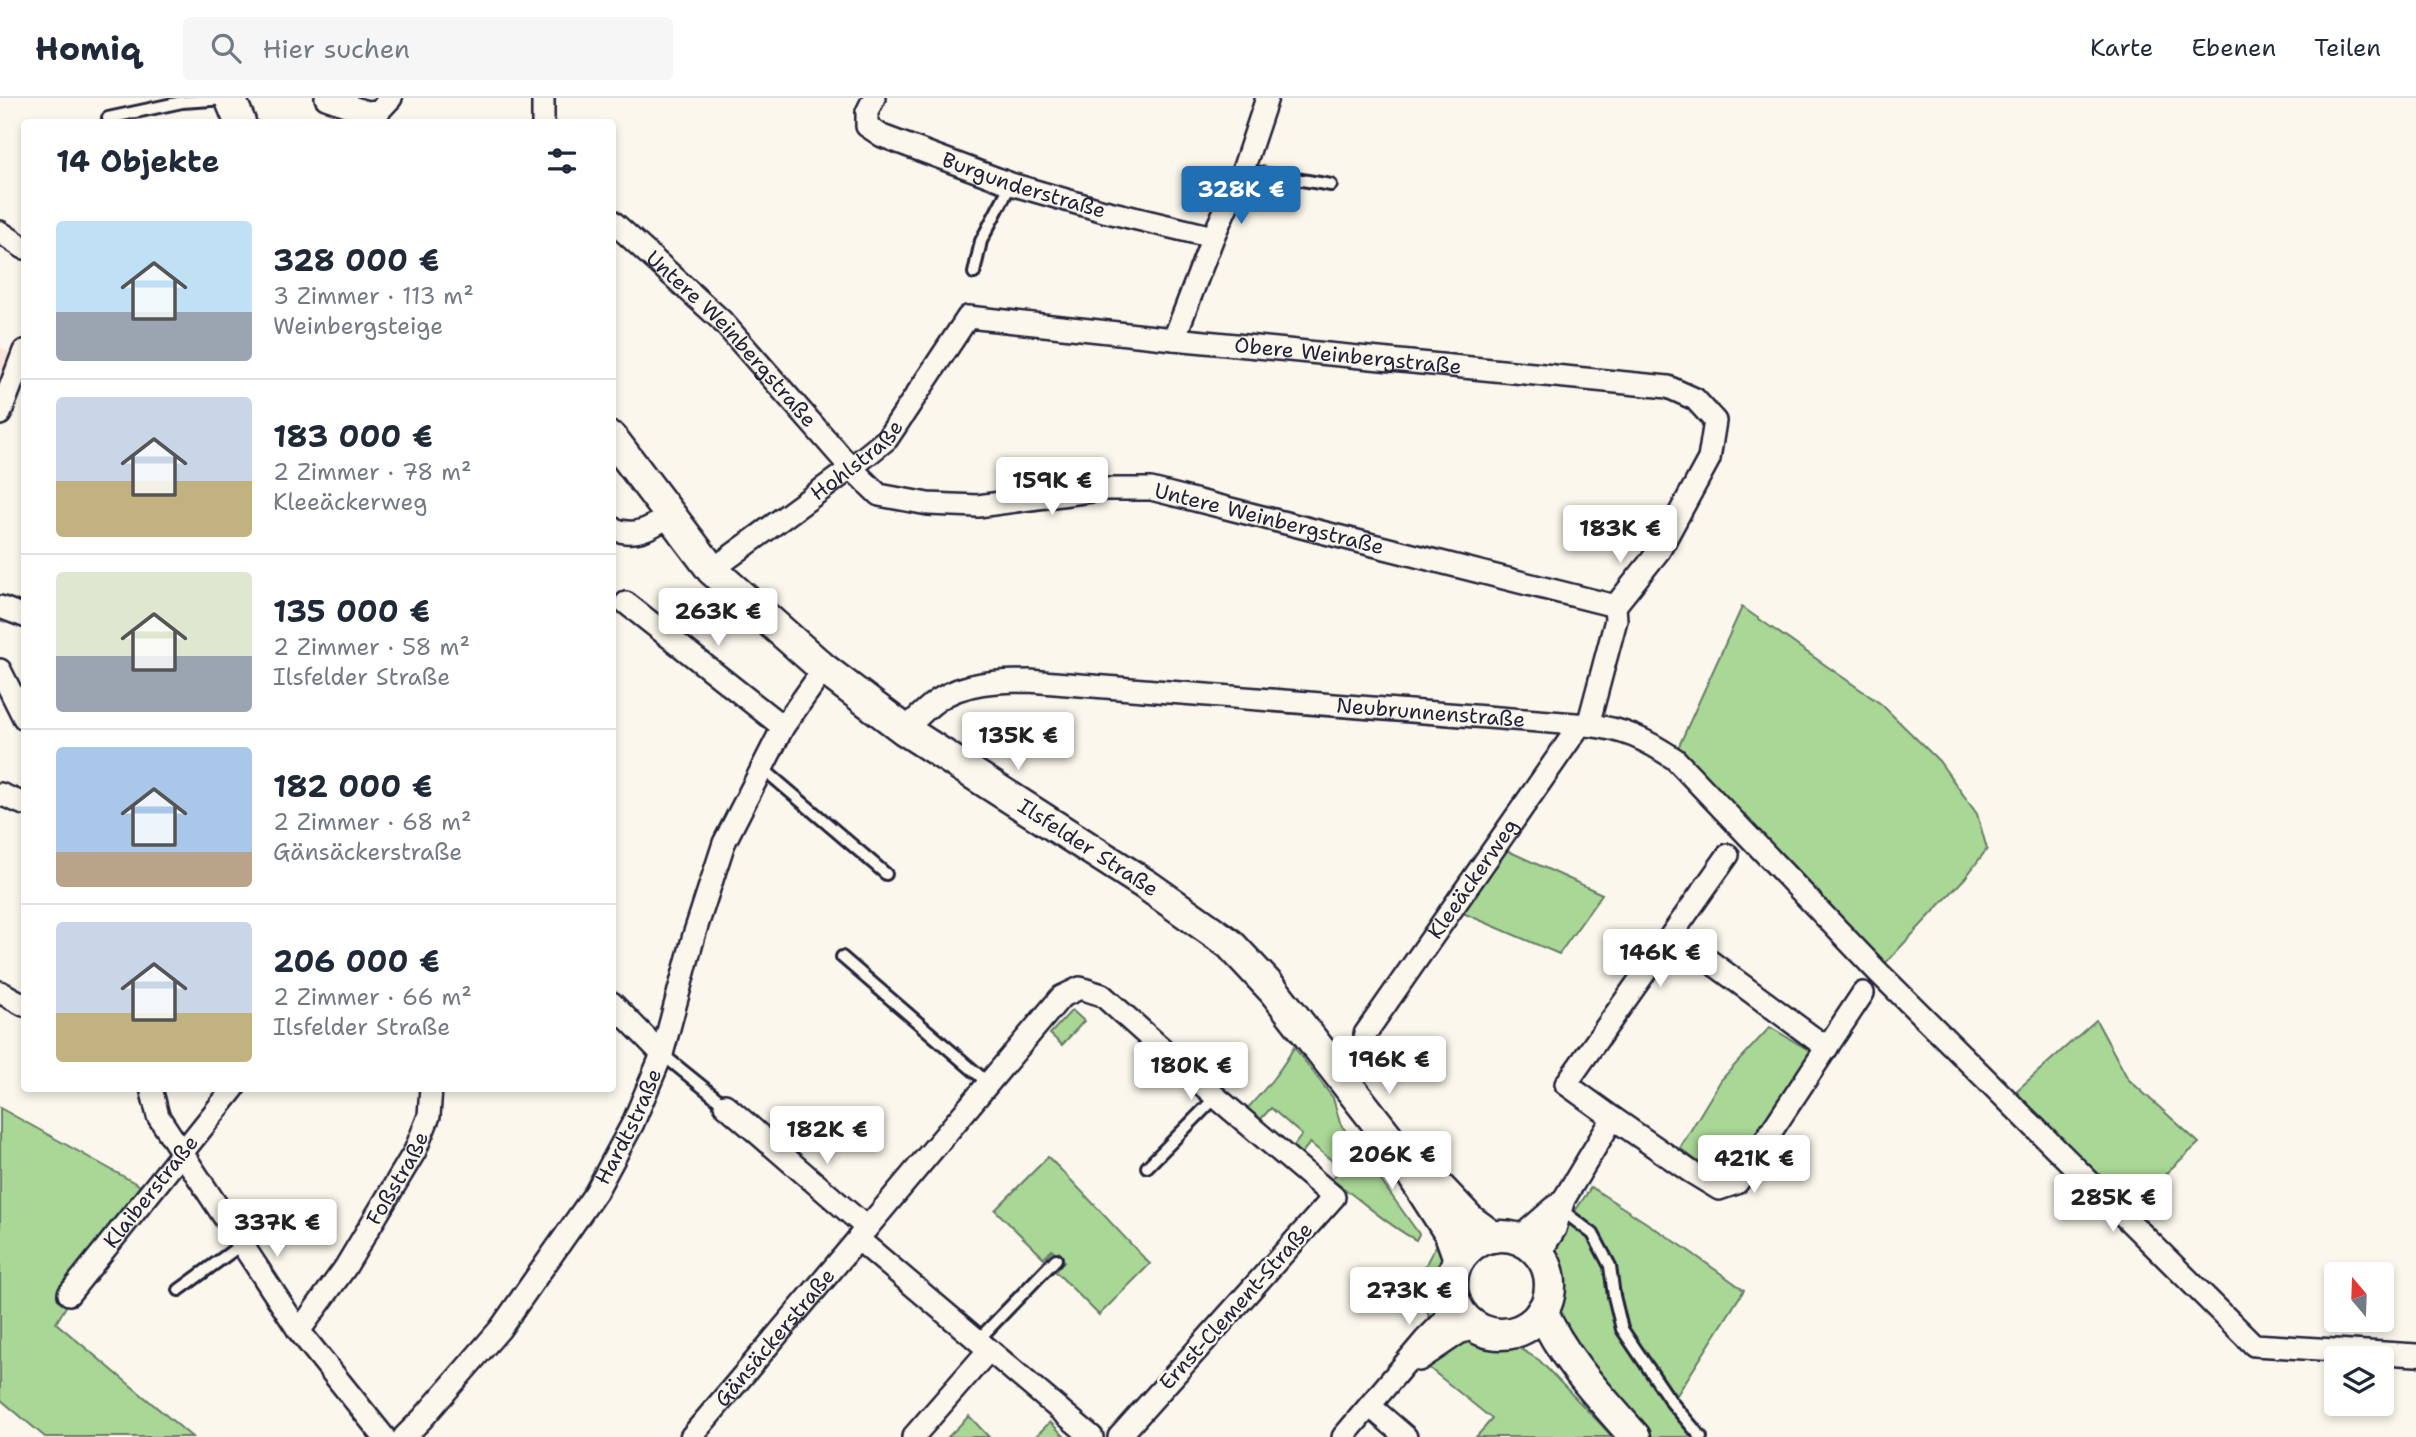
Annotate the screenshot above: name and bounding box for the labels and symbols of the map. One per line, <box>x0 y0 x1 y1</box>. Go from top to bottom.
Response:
street label: Burgunderstraße <box>938 146 1109 225</box>
pin: 328K € <box>1184 166 1298 226</box>
street label: Untere Weinbergstraße <box>640 244 823 433</box>
street label: Obere Weinbergstraße <box>1233 331 1463 381</box>
street label: Hohlstraße <box>805 415 910 507</box>
pin: 159K € <box>995 458 1109 517</box>
street label: Untere Weinbergstraße <box>1152 476 1387 561</box>
pin: 183K € <box>1563 505 1677 565</box>
pin: 263K € <box>661 588 775 648</box>
street label: Neubrunnenstraße <box>1335 691 1526 734</box>
pin: 135K € <box>961 712 1075 772</box>
street label: Ilsfelder Straße <box>1012 792 1164 903</box>
street label: Kleeäckerweg <box>1421 813 1525 945</box>
pin: 146K € <box>1603 930 1717 989</box>
pin: 196K € <box>1332 1037 1446 1096</box>
pin: 180K € <box>1134 1042 1248 1102</box>
street label: Hardtstraße <box>589 1064 668 1189</box>
pin: 182K € <box>770 1107 884 1166</box>
street label: Foßstraße <box>360 1128 435 1230</box>
street label: Klaiberstraße <box>97 1129 205 1254</box>
pin: 206K € <box>1335 1132 1449 1191</box>
pin: 421K € <box>1697 1136 1811 1195</box>
pin: 285K € <box>2056 1174 2170 1234</box>
pin: 337K € <box>220 1200 334 1259</box>
street label: Ernst-Clement-Straße <box>1153 1216 1319 1396</box>
street label: Gänsäckerstraße <box>708 1262 841 1413</box>
north arrow <box>2324 1262 2394 1332</box>
pin: 273K € <box>1352 1268 1466 1327</box>

